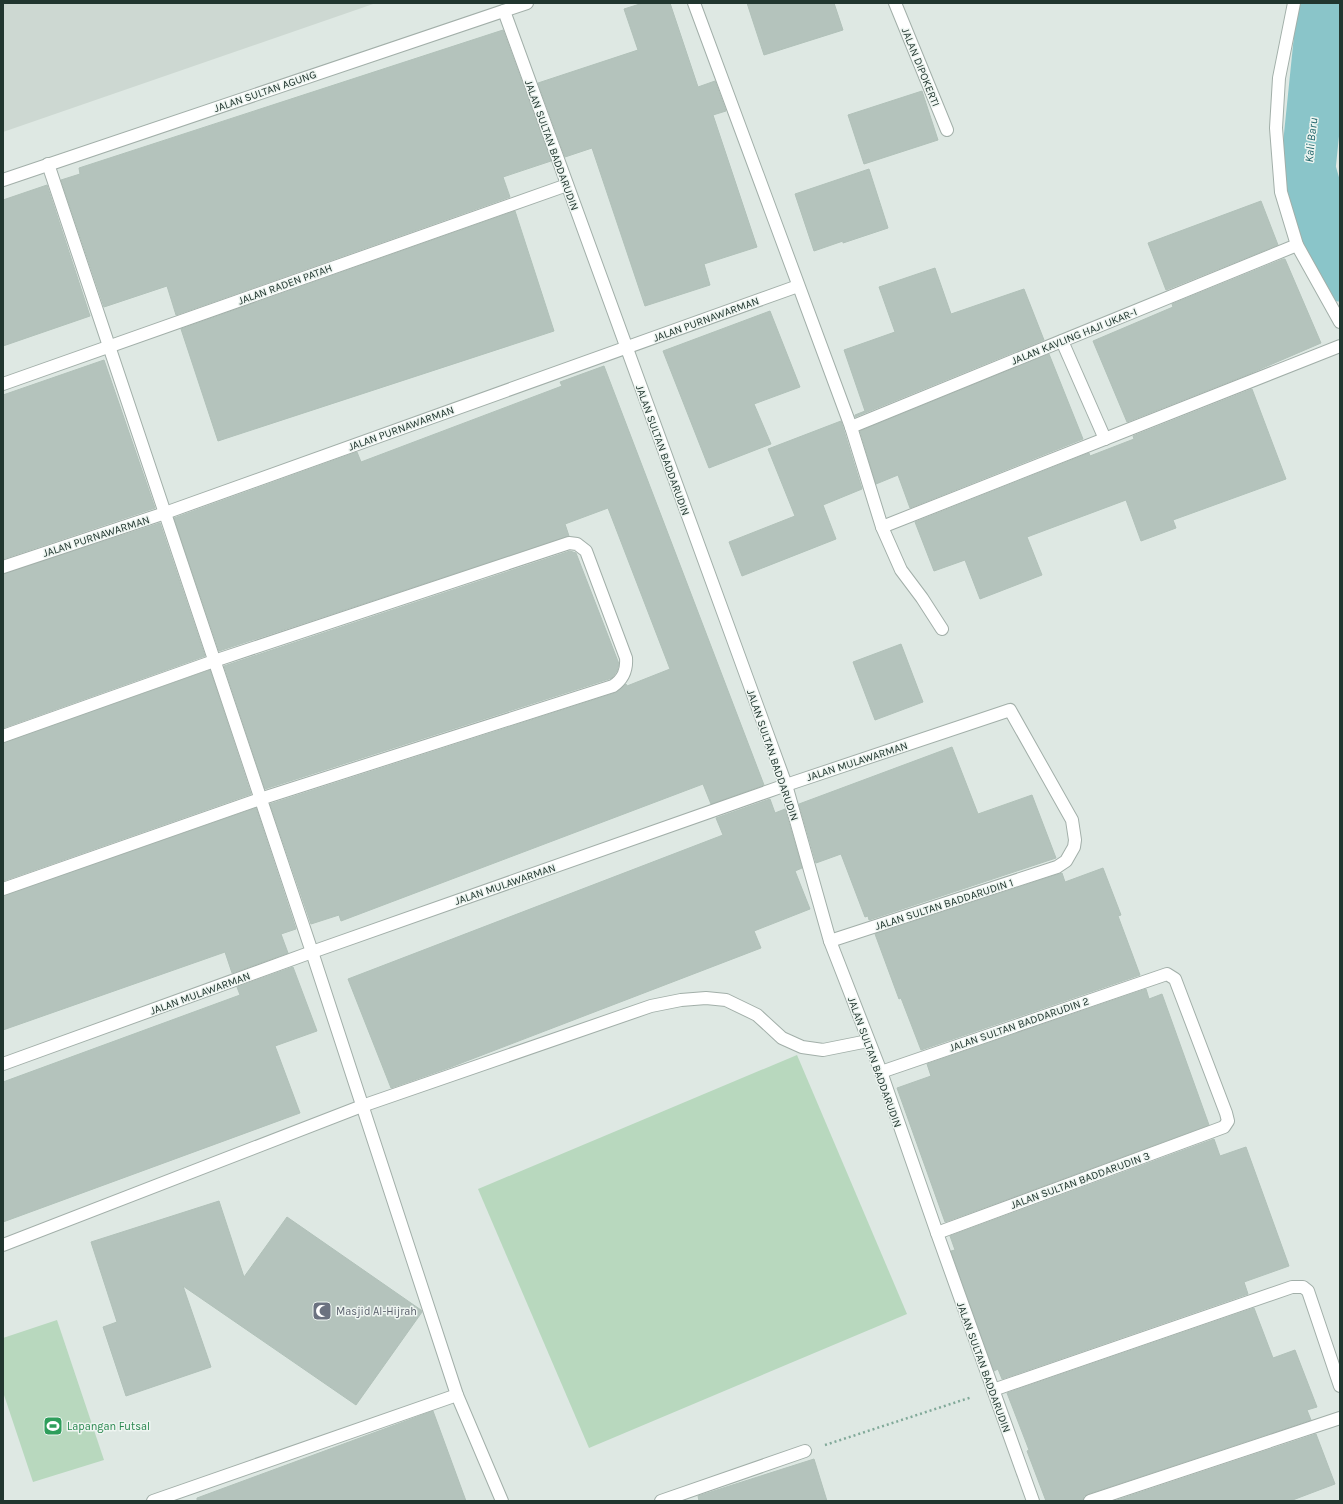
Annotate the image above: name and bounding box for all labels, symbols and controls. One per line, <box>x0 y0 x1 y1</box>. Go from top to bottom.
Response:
street label: JALAN DIPOKERTI <box>899 26 942 109</box>
street label: JALAN SULTAN AGUNG <box>212 68 318 115</box>
street label: JALAN SULTAN BADDARUDIN <box>522 78 581 212</box>
water label: Kali Baru <box>1302 117 1320 163</box>
street label: JALAN RADEN PATAH <box>236 261 334 308</box>
street label: JALAN PURNAWARMAN <box>652 294 761 345</box>
street label: JALAN KAVLING HAJI UKAR-I <box>1009 305 1139 368</box>
street label: JALAN SULTAN BADDARUDIN <box>633 383 692 517</box>
street label: JALAN PURNAWARMAN <box>347 403 456 454</box>
street label: JALAN PURNAWARMAN <box>41 513 151 560</box>
street label: JALAN SULTAN BADDARUDIN <box>744 688 801 823</box>
street label: JALAN MULAWARMAN <box>805 739 909 784</box>
street label: JALAN MULAWARMAN <box>453 861 557 908</box>
street label: JALAN SULTAN BADDARUDIN 1 <box>873 876 1015 933</box>
street label: JALAN MULAWARMAN <box>148 969 252 1018</box>
street label: JALAN SULTAN BADDARUDIN 2 <box>948 994 1091 1055</box>
street label: JALAN SULTAN BADDARUDIN <box>845 995 904 1129</box>
street label: JALAN SULTAN BADDARUDIN 3 <box>1009 1149 1152 1212</box>
mosque icon: Masjid Al-Hijrah <box>311 1300 333 1322</box>
street label: JALAN SULTAN BADDARUDIN <box>954 1300 1013 1434</box>
place label: Masjid Al-Hijrah <box>336 1305 417 1318</box>
sports icon: Lapangan Futsal <box>42 1415 64 1437</box>
place label: Lapangan Futsal <box>67 1420 150 1433</box>

